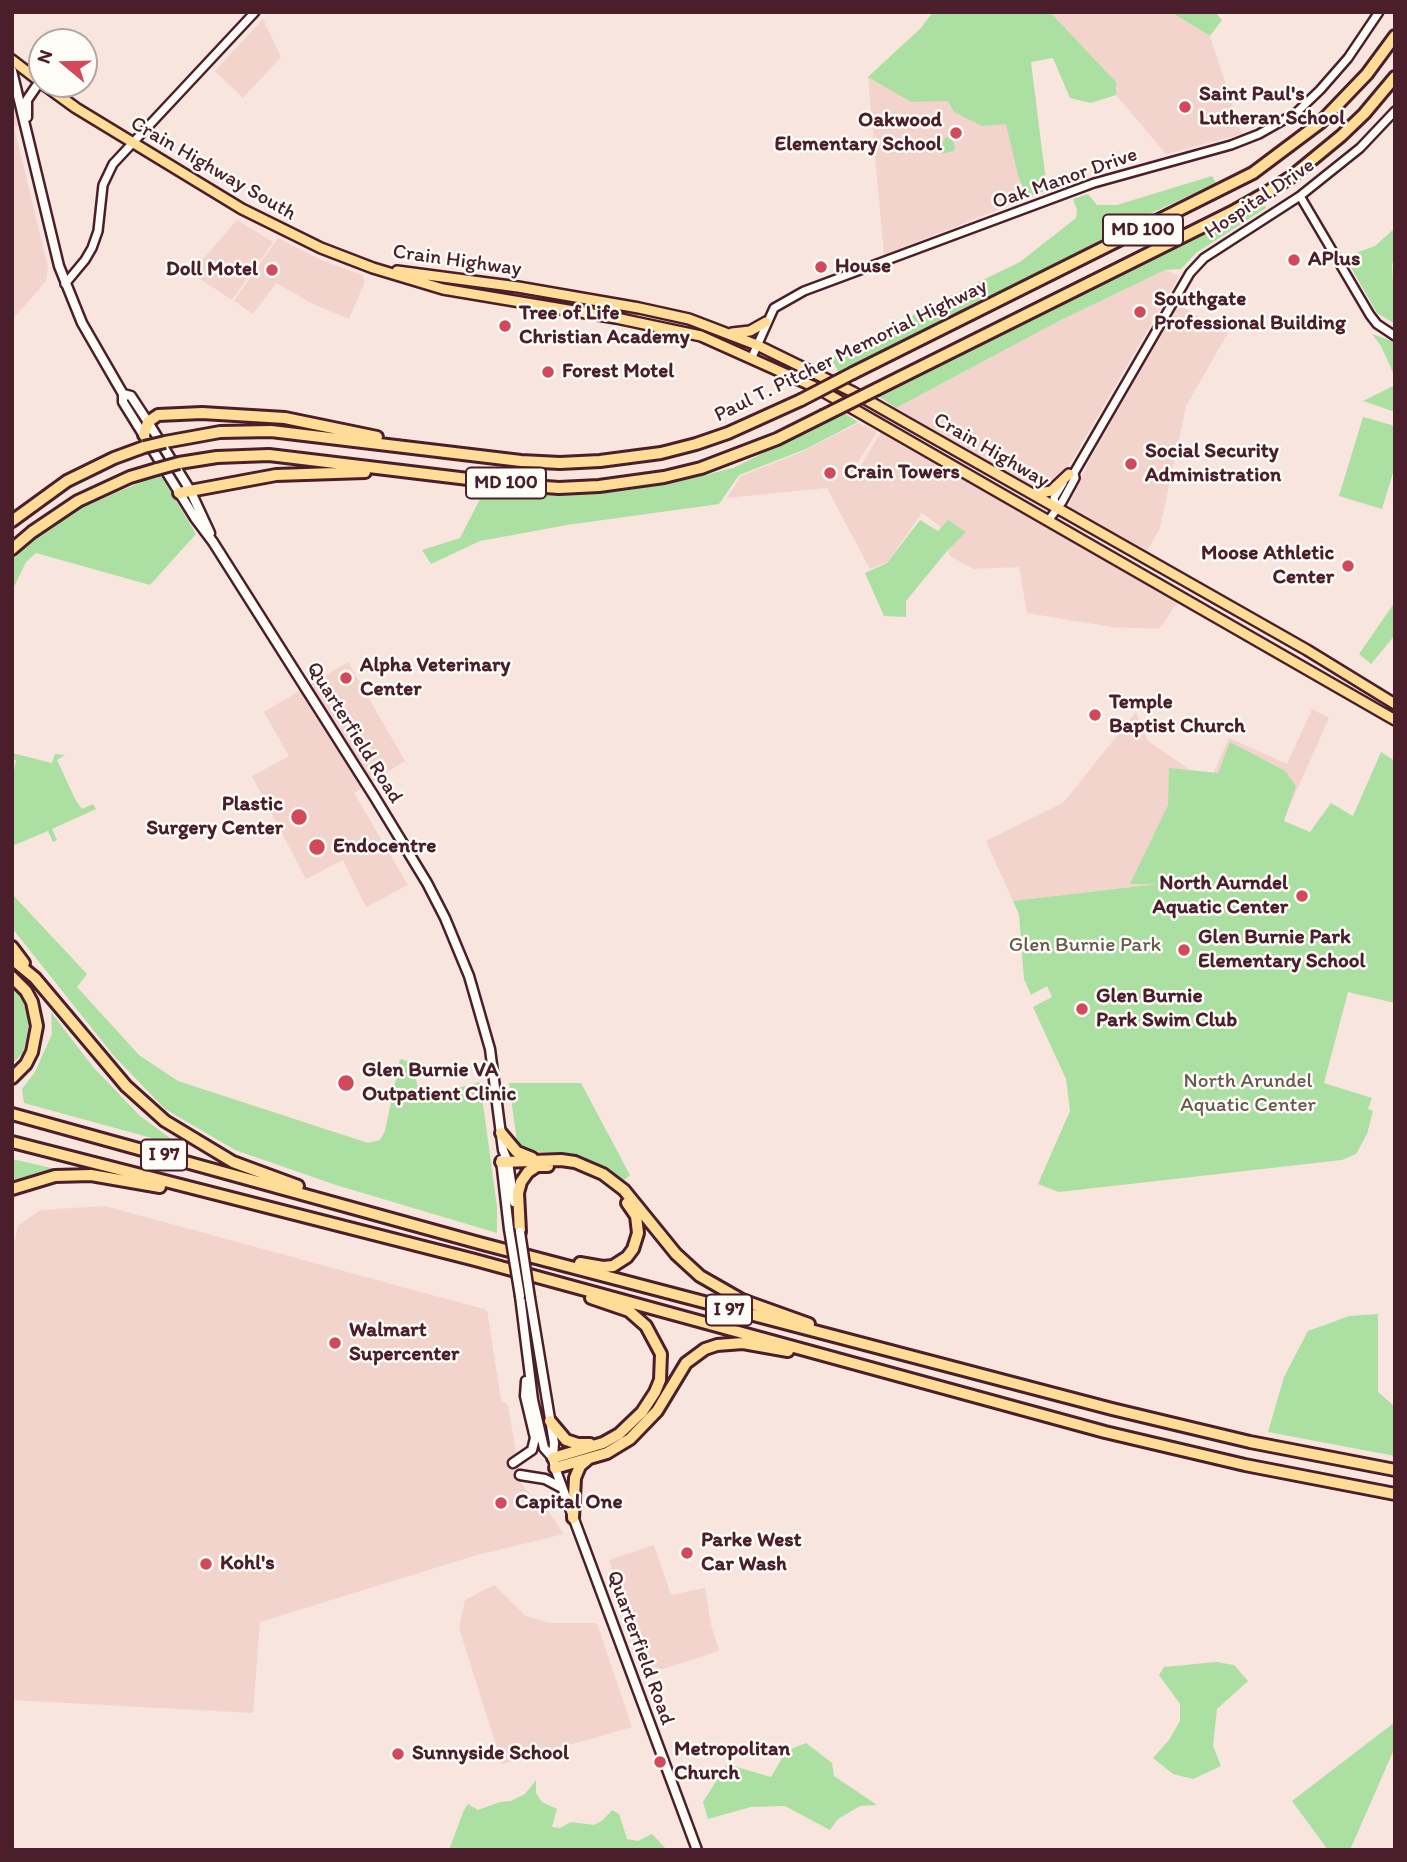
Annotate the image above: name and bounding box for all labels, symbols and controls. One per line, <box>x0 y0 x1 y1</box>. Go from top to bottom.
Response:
north arrow <box>28 28 98 98</box>
text: N <box>32 47 58 66</box>
place label: Saint Paul's Lutheran School <box>1199 82 1345 132</box>
marker: Saint Paul's Lutheran School <box>1177 99 1193 115</box>
place label: Oakwood Elementary School <box>775 108 942 158</box>
street label: Crain Highway South <box>126 111 300 227</box>
marker: Oakwood Elementary School <box>948 125 964 141</box>
street label: Oak Manor Drive <box>989 142 1141 216</box>
street label: Hospital Drive <box>1200 153 1320 245</box>
road number: MD 100 <box>1103 214 1183 246</box>
street label: Crain Highway <box>391 239 523 283</box>
place label: APlus <box>1308 247 1360 273</box>
marker: APlus <box>1286 252 1302 268</box>
place label: House <box>835 254 891 280</box>
place label: Doll Motel <box>166 257 258 283</box>
marker: House <box>813 259 829 275</box>
marker: Doll Motel <box>264 262 280 278</box>
street label: Paul T. Pitcher Memorial Highway <box>710 274 992 428</box>
place label: Southgate Professional Building <box>1154 287 1346 337</box>
place label: Tree of Life Christian Academy <box>519 301 690 351</box>
marker: Southgate Professional Building <box>1132 304 1148 320</box>
marker: Tree of Life Christian Academy <box>497 318 513 334</box>
place label: Forest Motel <box>562 359 674 385</box>
marker: Forest Motel <box>540 364 556 380</box>
street label: Crain Highway <box>929 408 1053 494</box>
place label: Social Security Administration <box>1145 439 1281 489</box>
marker: Social Security Administration <box>1123 456 1139 472</box>
place label: Crain Towers <box>844 460 960 486</box>
marker: Crain Towers <box>822 465 838 481</box>
road number: MD 100 <box>466 468 546 498</box>
place label: Moose Athletic Center <box>1201 541 1334 591</box>
marker: Moose Athletic Center <box>1340 558 1356 574</box>
place label: Alpha Veterinary Center <box>360 653 510 703</box>
street label: Quarterfield Road <box>300 658 408 808</box>
marker: Alpha Veterinary Center <box>338 670 354 686</box>
place label: Temple Baptist Church <box>1109 690 1245 740</box>
marker: Temple Baptist Church <box>1087 707 1103 723</box>
place label: Plastic Surgery Center <box>146 792 283 842</box>
marker: Plastic Surgery Center <box>289 807 309 827</box>
place label: Endocentre <box>333 834 436 860</box>
marker: Endocentre <box>307 837 327 857</box>
place label: North Aurndel Aquatic Center <box>1153 871 1288 921</box>
marker: North Aurndel Aquatic Center <box>1294 888 1310 904</box>
place label: Glen Burnie Park Elementary School <box>1198 925 1365 975</box>
park label: Glen Burnie Park <box>1009 933 1161 959</box>
marker: Glen Burnie Park Elementary School <box>1176 942 1192 958</box>
place label: Glen Burnie Park Swim Club <box>1096 984 1237 1034</box>
marker: Glen Burnie Park Swim Club <box>1074 1001 1090 1017</box>
place label: Glen Burnie VA Outpatient Clinic <box>362 1058 516 1108</box>
park label: North Arundel Aquatic Center <box>1180 1069 1316 1119</box>
marker: Glen Burnie VA Outpatient Clinic <box>336 1073 356 1093</box>
road number: I 97 <box>141 1140 187 1170</box>
road number: I 97 <box>706 1294 752 1326</box>
place label: Walmart Supercenter <box>349 1318 459 1368</box>
marker: Walmart Supercenter <box>327 1335 343 1351</box>
place label: Capital One <box>515 1490 622 1516</box>
marker: Capital One <box>493 1495 509 1511</box>
place label: Parke West Car Wash <box>701 1528 801 1578</box>
marker: Parke West Car Wash <box>679 1545 695 1561</box>
place label: Kohl's <box>220 1551 275 1577</box>
marker: Kohl's <box>198 1556 214 1572</box>
street label: Quarterfield Road <box>600 1567 680 1729</box>
place label: Metropolitan Church <box>674 1737 790 1787</box>
place label: Sunnyside School <box>412 1741 569 1767</box>
marker: Sunnyside School <box>390 1746 406 1762</box>
marker: Metropolitan Church <box>652 1754 668 1770</box>

